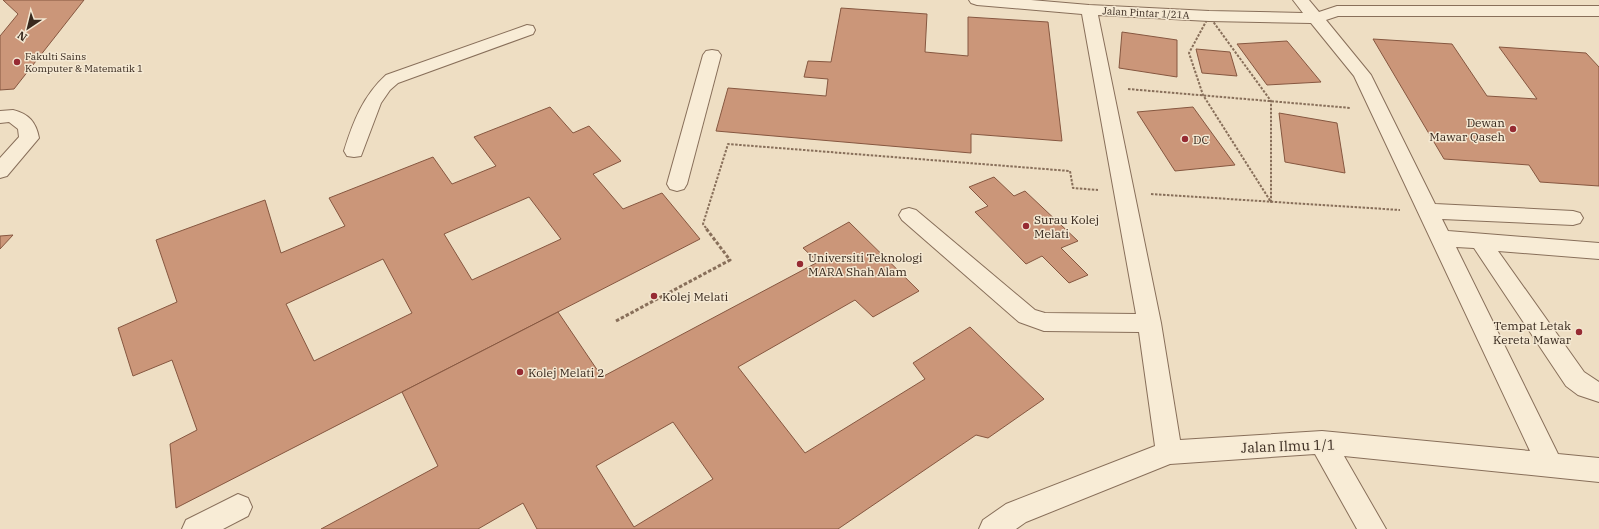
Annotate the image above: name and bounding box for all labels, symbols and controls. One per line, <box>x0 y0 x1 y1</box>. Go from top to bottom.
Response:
street label: Jalan Pintar 1/21A <box>1102 4 1190 22</box>
north arrow <box>8 8 48 48</box>
text: N <box>14 28 30 44</box>
place label: Fakulti Sains Komputer & Matematik 1 <box>25 50 143 75</box>
marker: Fakulti Sains Komputer & Matematik 1 <box>12 57 22 67</box>
place label: Dewan Mawar Qaseh <box>1429 115 1505 144</box>
marker: Dewan Mawar Qaseh <box>1508 124 1518 134</box>
place label: DC <box>1193 132 1210 147</box>
marker: DC <box>1180 134 1190 144</box>
place label: Surau Kolej Melati <box>1034 212 1099 241</box>
marker: Surau Kolej Melati <box>1021 221 1031 231</box>
place label: Universiti Teknologi MARA Shah Alam <box>808 250 923 279</box>
marker: Universiti Teknologi MARA Shah Alam <box>795 259 805 269</box>
place label: Kolej Melati <box>662 289 729 304</box>
marker: Kolej Melati <box>649 291 659 301</box>
place label: Tempat Letak Kereta Mawar <box>1493 318 1572 347</box>
marker: Tempat Letak Kereta Mawar <box>1574 327 1584 337</box>
place label: Kolej Melati 2 <box>528 365 604 380</box>
marker: Kolej Melati 2 <box>515 367 525 377</box>
street label: Jalan Ilmu 1/1 <box>1241 435 1335 457</box>

